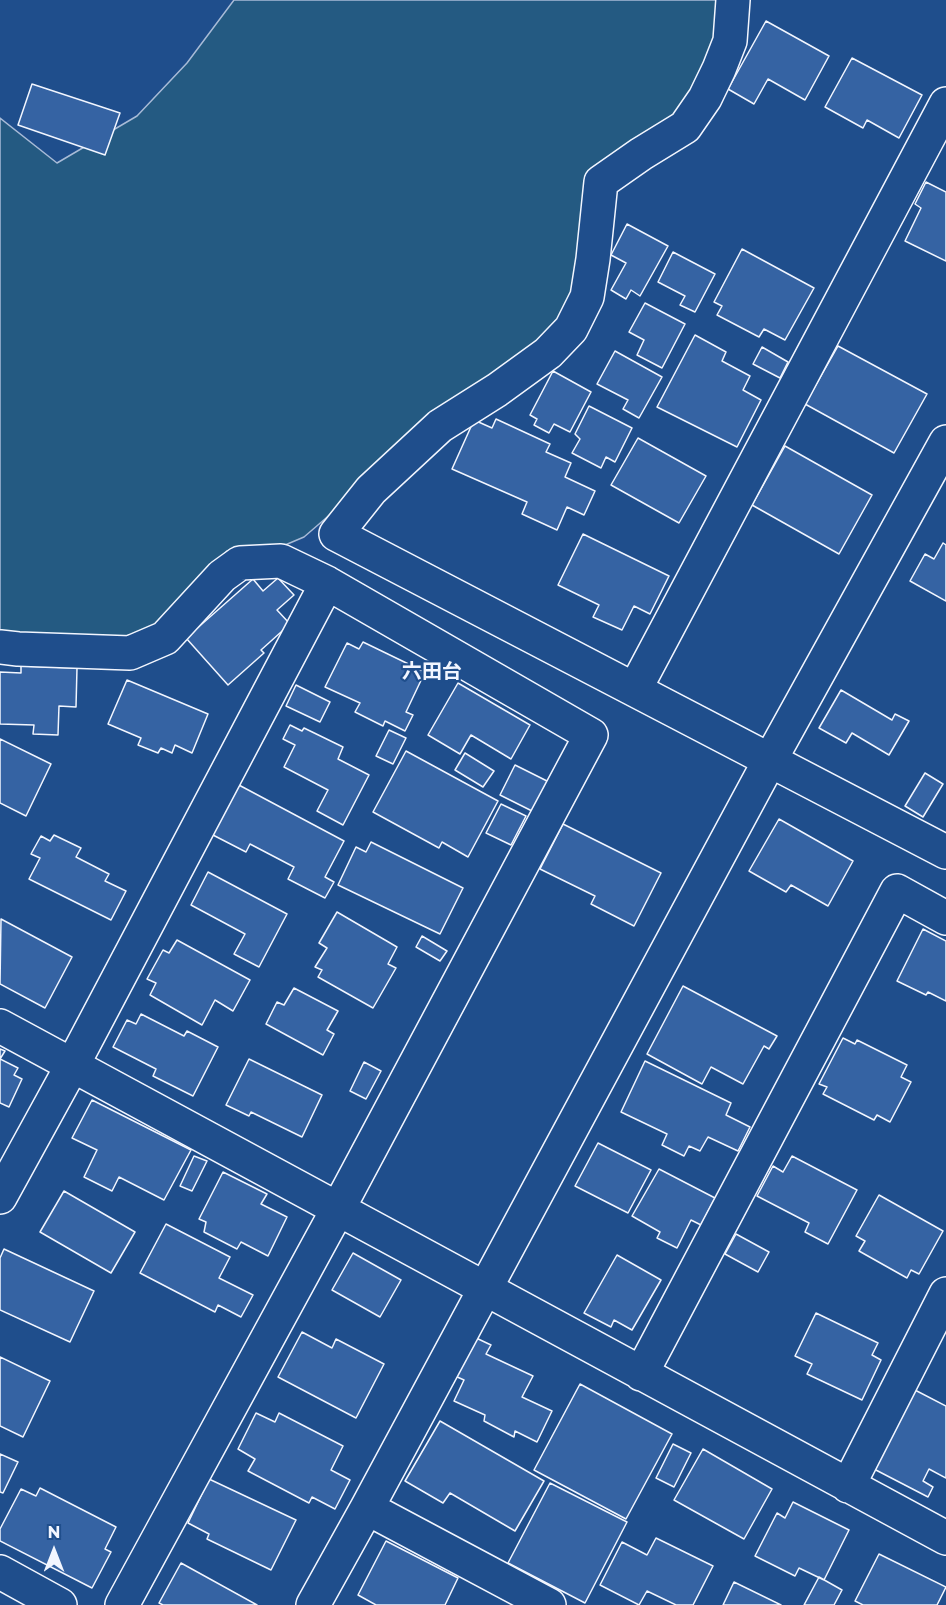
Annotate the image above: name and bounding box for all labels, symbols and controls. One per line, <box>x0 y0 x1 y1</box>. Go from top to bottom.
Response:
district label: 六田台 <box>402 660 462 684</box>
north arrow <box>24 1521 84 1581</box>
text: N <box>48 1523 60 1542</box>

